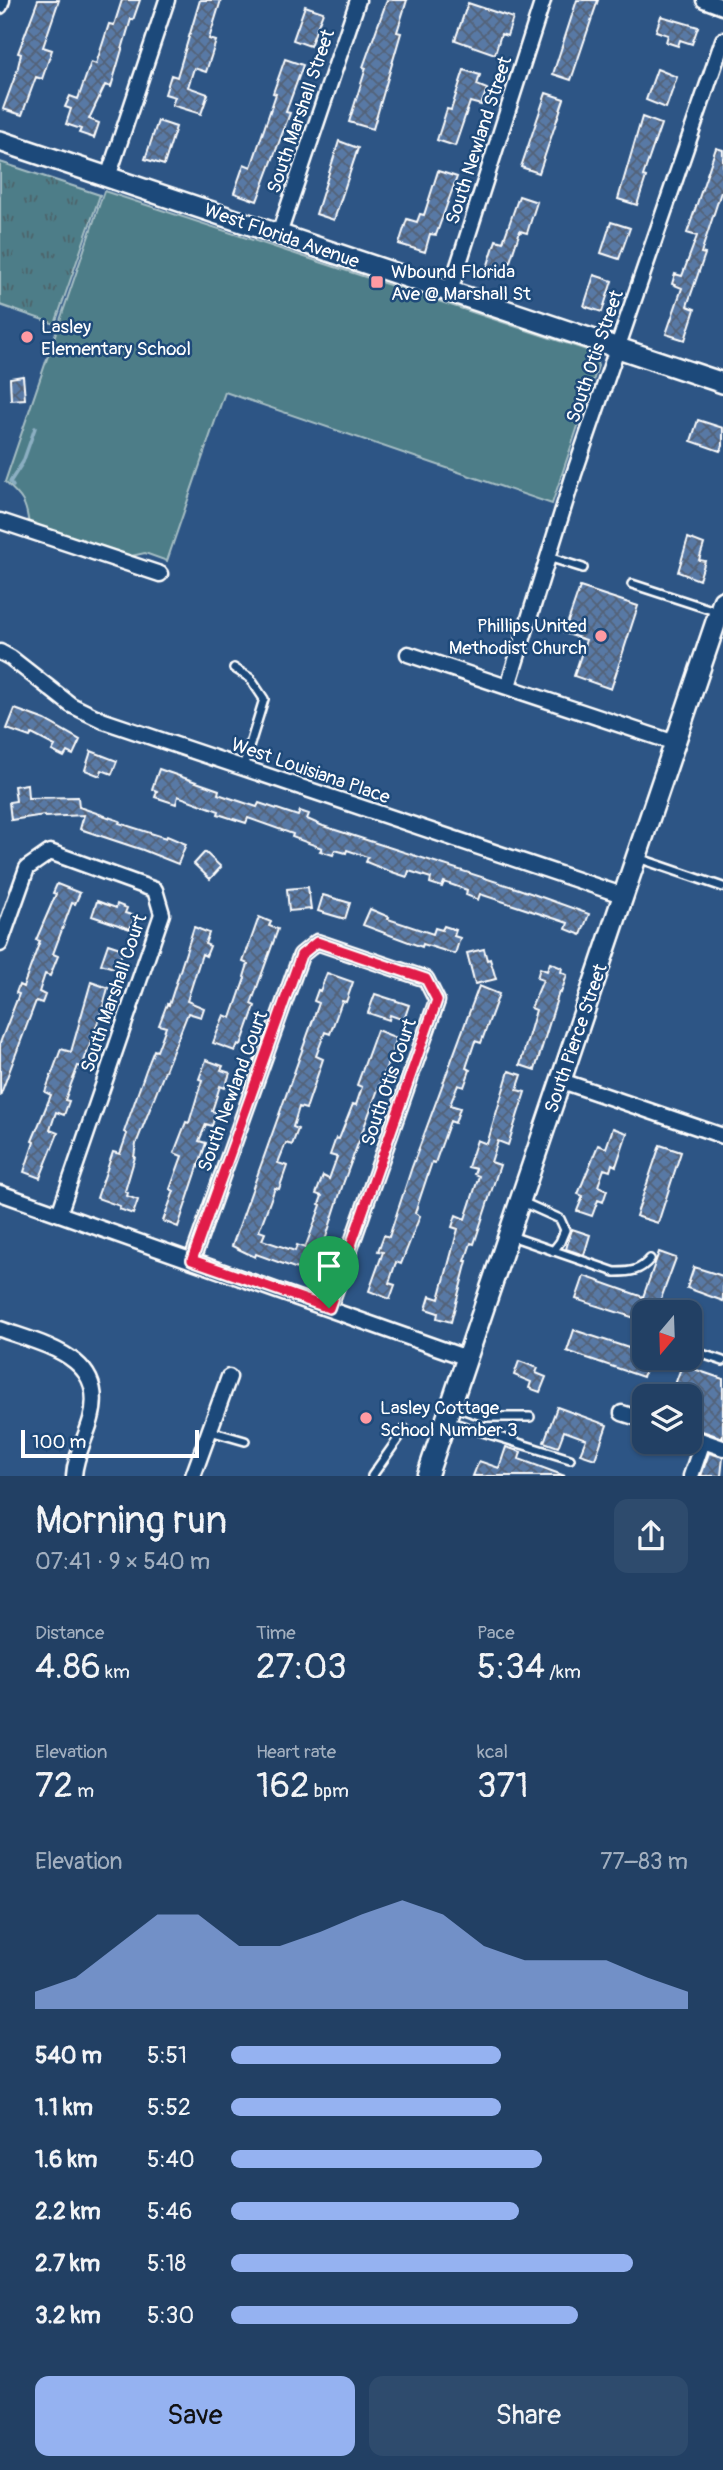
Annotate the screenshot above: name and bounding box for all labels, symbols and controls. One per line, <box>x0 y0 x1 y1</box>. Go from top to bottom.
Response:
street label: South Marshall Street <box>262 26 340 196</box>
street label: South Newland Street <box>440 53 518 227</box>
street label: West Florida Avenue <box>201 198 363 274</box>
place label: Wbound Florida Ave @ Marshall St <box>391 260 531 306</box>
marker: Wbound Florida Ave @ Marshall St <box>369 274 385 290</box>
street label: South Otis Street <box>561 286 629 426</box>
place label: Lasley Elementary School <box>41 315 191 361</box>
marker: Lasley Elementary School <box>19 329 35 345</box>
place label: Phillips United Methodist Church <box>449 614 587 660</box>
marker: Phillips United Methodist Church <box>593 628 609 644</box>
street label: West Louisiana Place <box>228 733 394 810</box>
street label: South Marshall Court <box>76 911 152 1076</box>
street label: South Pierce Street <box>539 960 613 1116</box>
street label: South Newland Court <box>193 1007 273 1175</box>
street label: South Otis Court <box>356 1015 422 1149</box>
pin <box>299 1236 359 1308</box>
icon: arrive <box>310 1247 348 1285</box>
north arrow <box>632 1300 702 1370</box>
map controls <box>632 1300 702 1454</box>
button: layers <box>632 1384 702 1454</box>
place label: Lasley Cottage School Number 3 <box>380 1396 518 1442</box>
marker: Lasley Cottage School Number 3 <box>358 1410 374 1426</box>
scale bar <box>21 1427 200 1459</box>
text: 100 m <box>32 1430 86 1454</box>
text: Morning run <box>35 1497 227 1545</box>
button: share <box>614 1499 688 1573</box>
text: 07:41 · 9 × 540 m <box>35 1547 210 1576</box>
text: Distance <box>35 1621 104 1645</box>
text: Time <box>256 1621 296 1645</box>
text: Pace <box>477 1621 515 1645</box>
text: 4.86 <box>35 1645 101 1689</box>
text: 27:03 <box>256 1645 347 1689</box>
text: 5:34 <box>477 1645 545 1689</box>
text: km <box>101 1660 130 1684</box>
text: /km <box>545 1660 581 1684</box>
text: Elevation <box>35 1740 107 1764</box>
text: Heart rate <box>256 1740 336 1764</box>
text: kcal <box>477 1740 508 1764</box>
text: 72 <box>35 1764 73 1808</box>
text: 162 <box>256 1764 310 1808</box>
text: 371 <box>477 1764 529 1808</box>
text: m <box>73 1779 94 1803</box>
text: bpm <box>310 1779 349 1803</box>
text: Elevation <box>35 1847 123 1876</box>
text: 77–83 m <box>600 1847 688 1876</box>
text: 540 m <box>35 2041 102 2070</box>
text: 5:51 <box>147 2041 187 2070</box>
text: 1.1 km <box>35 2093 93 2122</box>
text: 5:52 <box>147 2093 191 2122</box>
text: 1.6 km <box>35 2145 97 2174</box>
text: 5:40 <box>147 2145 195 2174</box>
text: 2.2 km <box>35 2197 101 2226</box>
text: 5:46 <box>147 2197 192 2226</box>
text: 2.7 km <box>35 2249 100 2278</box>
text: 5:18 <box>147 2249 186 2278</box>
text: 3.2 km <box>35 2301 101 2330</box>
text: 5:30 <box>147 2301 194 2330</box>
button: Save <box>35 2376 355 2456</box>
button: Share <box>369 2376 688 2456</box>

